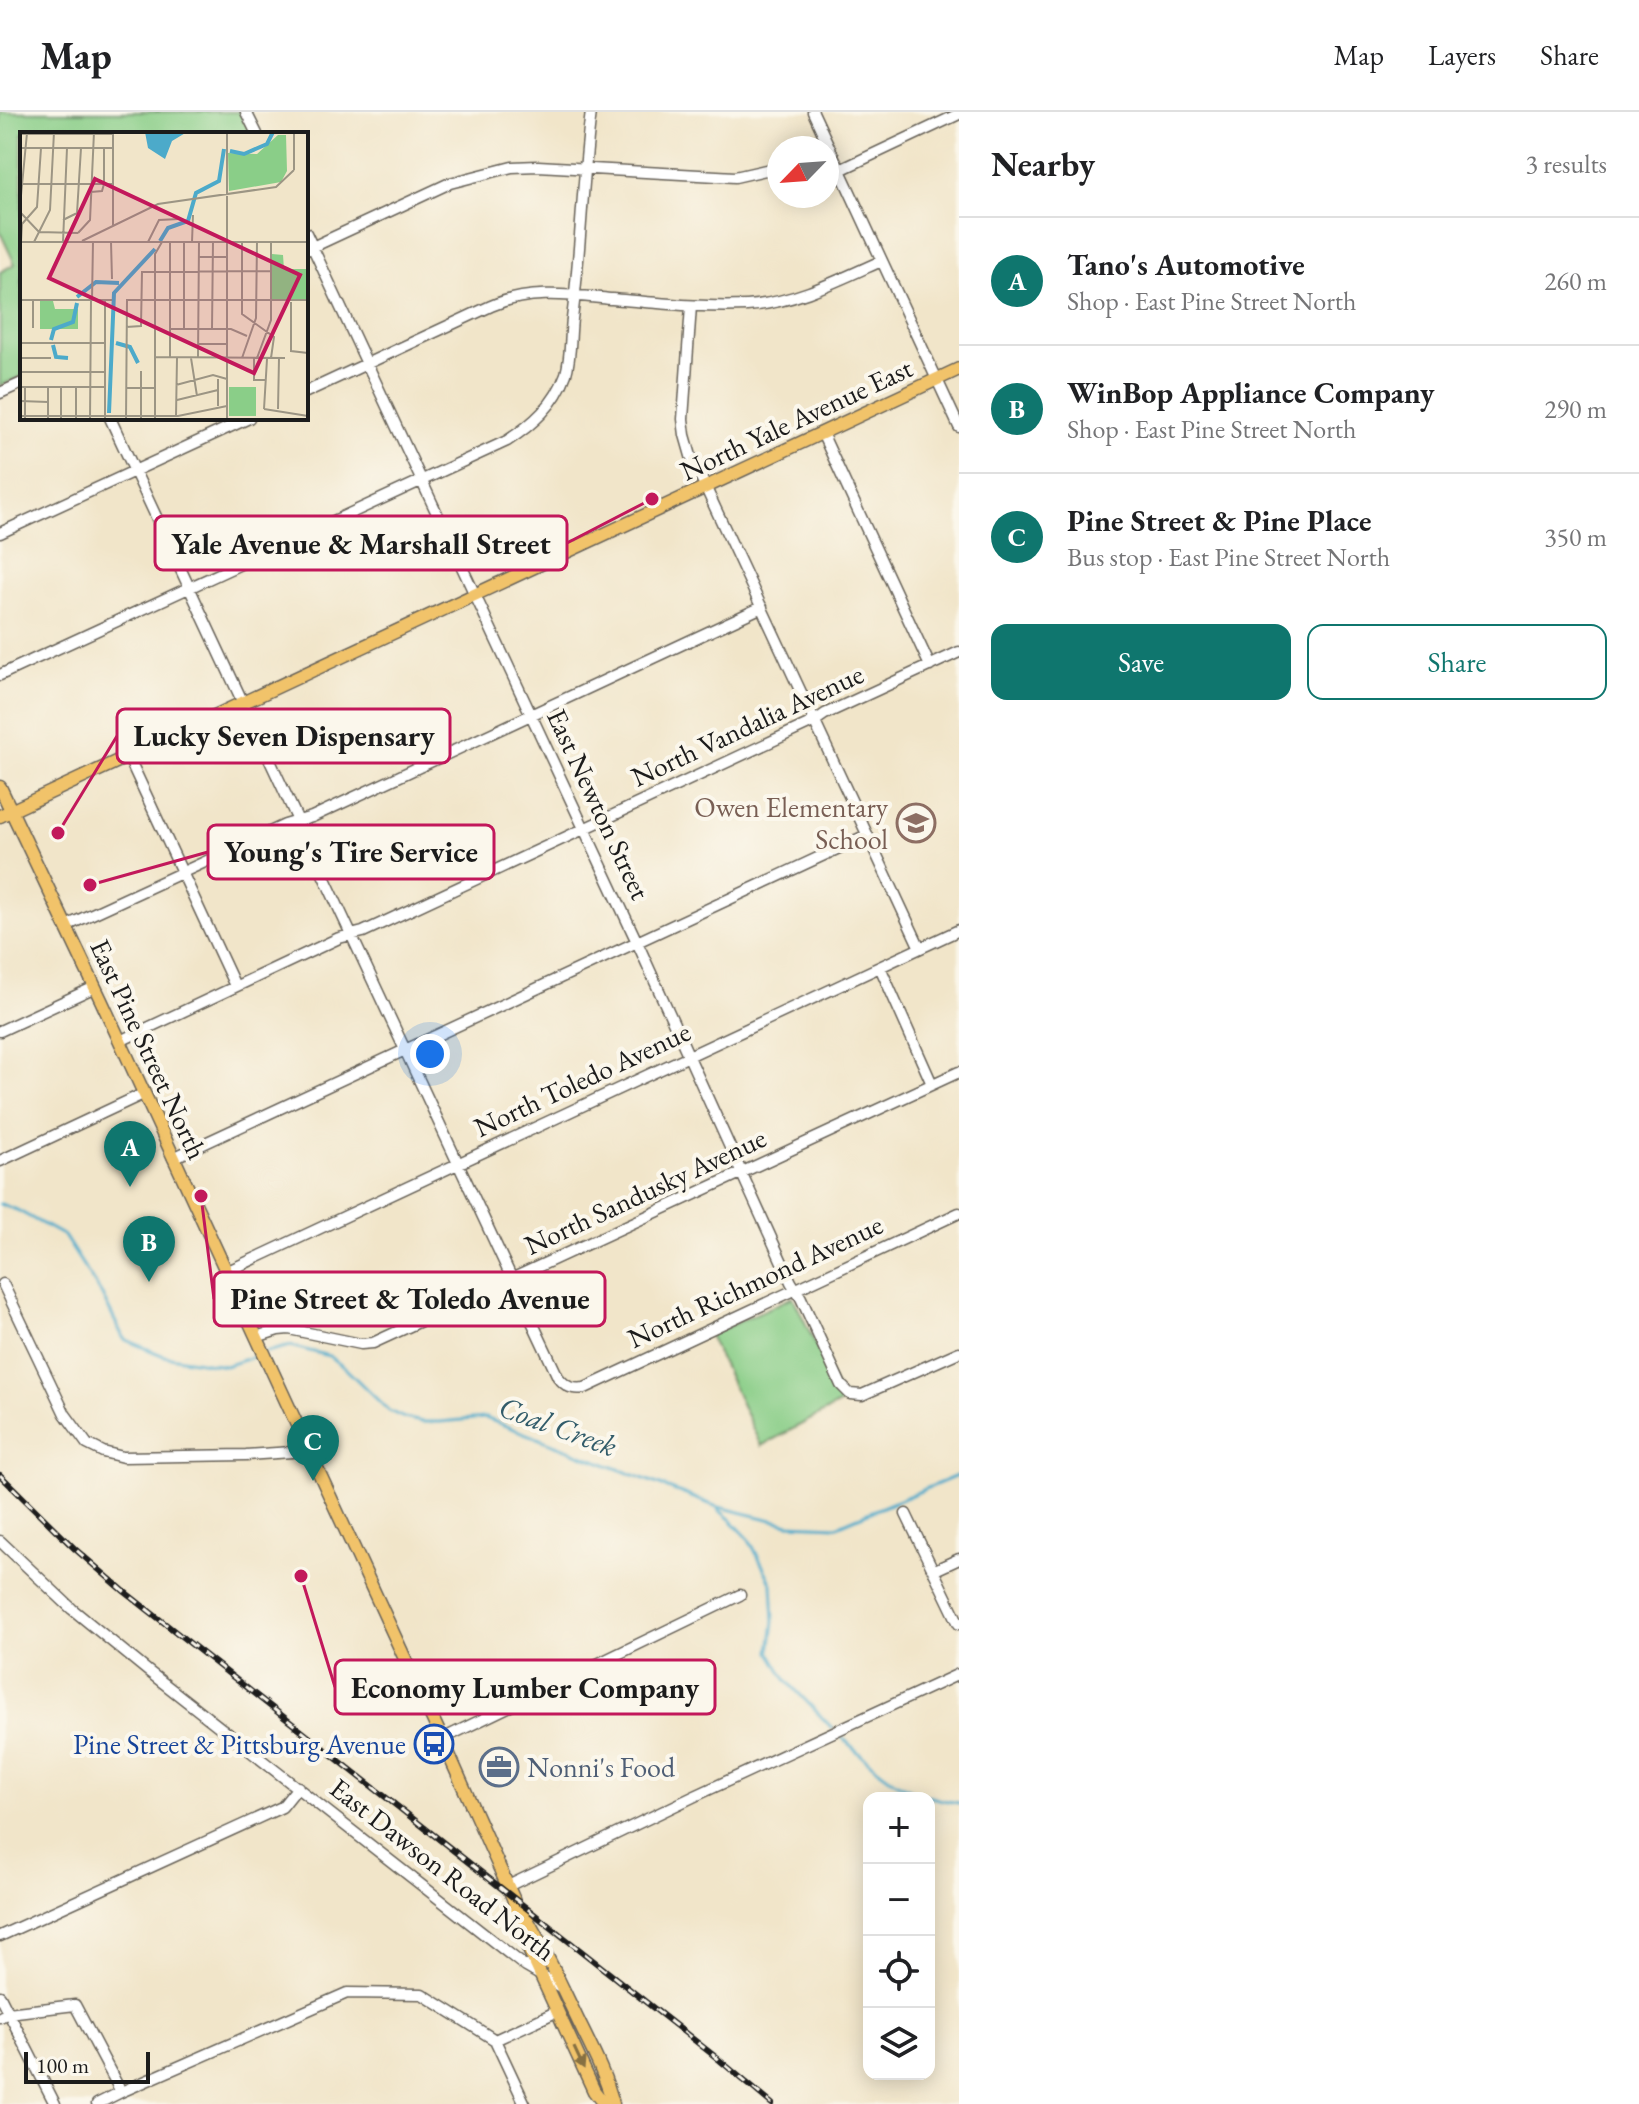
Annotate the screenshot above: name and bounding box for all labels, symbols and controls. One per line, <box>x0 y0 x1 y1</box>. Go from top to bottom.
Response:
text: Map <box>40 31 112 80</box>
text: Map <box>1334 37 1384 73</box>
text: Layers <box>1428 37 1496 73</box>
text: Share <box>1540 37 1599 73</box>
inset map <box>20 132 308 420</box>
north arrow <box>767 136 839 208</box>
text: Nearby <box>991 142 1095 186</box>
text: 3 results <box>1526 147 1607 181</box>
text: Tano's Automotive <box>1067 245 1305 284</box>
text: A <box>1008 264 1026 298</box>
text: 260 m <box>1544 264 1607 298</box>
text: Shop · East Pine Street North <box>1067 284 1356 318</box>
street label: North Yale Avenue East <box>674 349 918 489</box>
text: WinBop Appliance Company <box>1067 373 1434 412</box>
text: B <box>1009 392 1025 426</box>
text: 290 m <box>1544 392 1607 426</box>
text: Shop · East Pine Street North <box>1067 412 1356 446</box>
text: Pine Street & Pine Place <box>1067 501 1371 540</box>
callout: Yale Avenue & Marshall Street <box>155 516 567 570</box>
text: C <box>1008 520 1026 554</box>
text: 350 m <box>1544 520 1607 554</box>
text: Yale Avenue & Marshall Street <box>171 524 551 563</box>
text: Bus stop · East Pine Street North <box>1067 540 1390 574</box>
button: Save <box>991 624 1291 700</box>
button: Share <box>1307 624 1607 700</box>
street label: North Vandalia Avenue <box>625 655 869 795</box>
street label: East Newton Street <box>539 703 659 905</box>
callout: Lucky Seven Dispensary <box>117 709 450 763</box>
text: Lucky Seven Dispensary <box>133 716 435 755</box>
place label: Owen Elementary School <box>694 789 889 857</box>
school or university icon: Owen Elementary School <box>895 802 937 844</box>
callout: Young's Tire Service <box>208 825 494 879</box>
text: Young's Tire Service <box>224 832 478 871</box>
street label: East Pine Street North <box>82 933 216 1165</box>
street label: North Toledo Avenue <box>468 1013 696 1145</box>
your location <box>410 1034 450 1074</box>
street label: North Sandusky Avenue <box>518 1119 772 1263</box>
pin: A <box>104 1121 156 1187</box>
street label: North Richmond Avenue <box>622 1206 888 1356</box>
pin: B <box>123 1216 175 1282</box>
callout: Pine Street & Toledo Avenue <box>214 1272 605 1326</box>
text: Pine Street & Toledo Avenue <box>230 1279 590 1318</box>
water label: Coal Creek <box>494 1387 623 1465</box>
pin: C <box>287 1415 339 1481</box>
callout: Economy Lumber Company <box>335 1660 715 1714</box>
text: Economy Lumber Company <box>351 1668 700 1707</box>
bus stop icon: Pine Street & Pittsburg Avenue <box>413 1723 455 1765</box>
place label: Pine Street & Pittsburg Avenue <box>73 1726 406 1762</box>
office icon: Nonni's Food <box>478 1746 520 1788</box>
place label: Nonni's Food <box>527 1749 676 1785</box>
street label: East Dawson Road North <box>323 1770 563 1968</box>
map controls <box>863 1792 935 2080</box>
button: + <box>863 1792 935 1864</box>
button: − <box>863 1864 935 1936</box>
button: locate <box>863 1936 935 2008</box>
button: layers <box>863 2008 935 2080</box>
one-way arrow <box>573 2047 586 2070</box>
scale bar <box>24 2048 150 2084</box>
text: 100 m <box>36 2051 89 2080</box>

